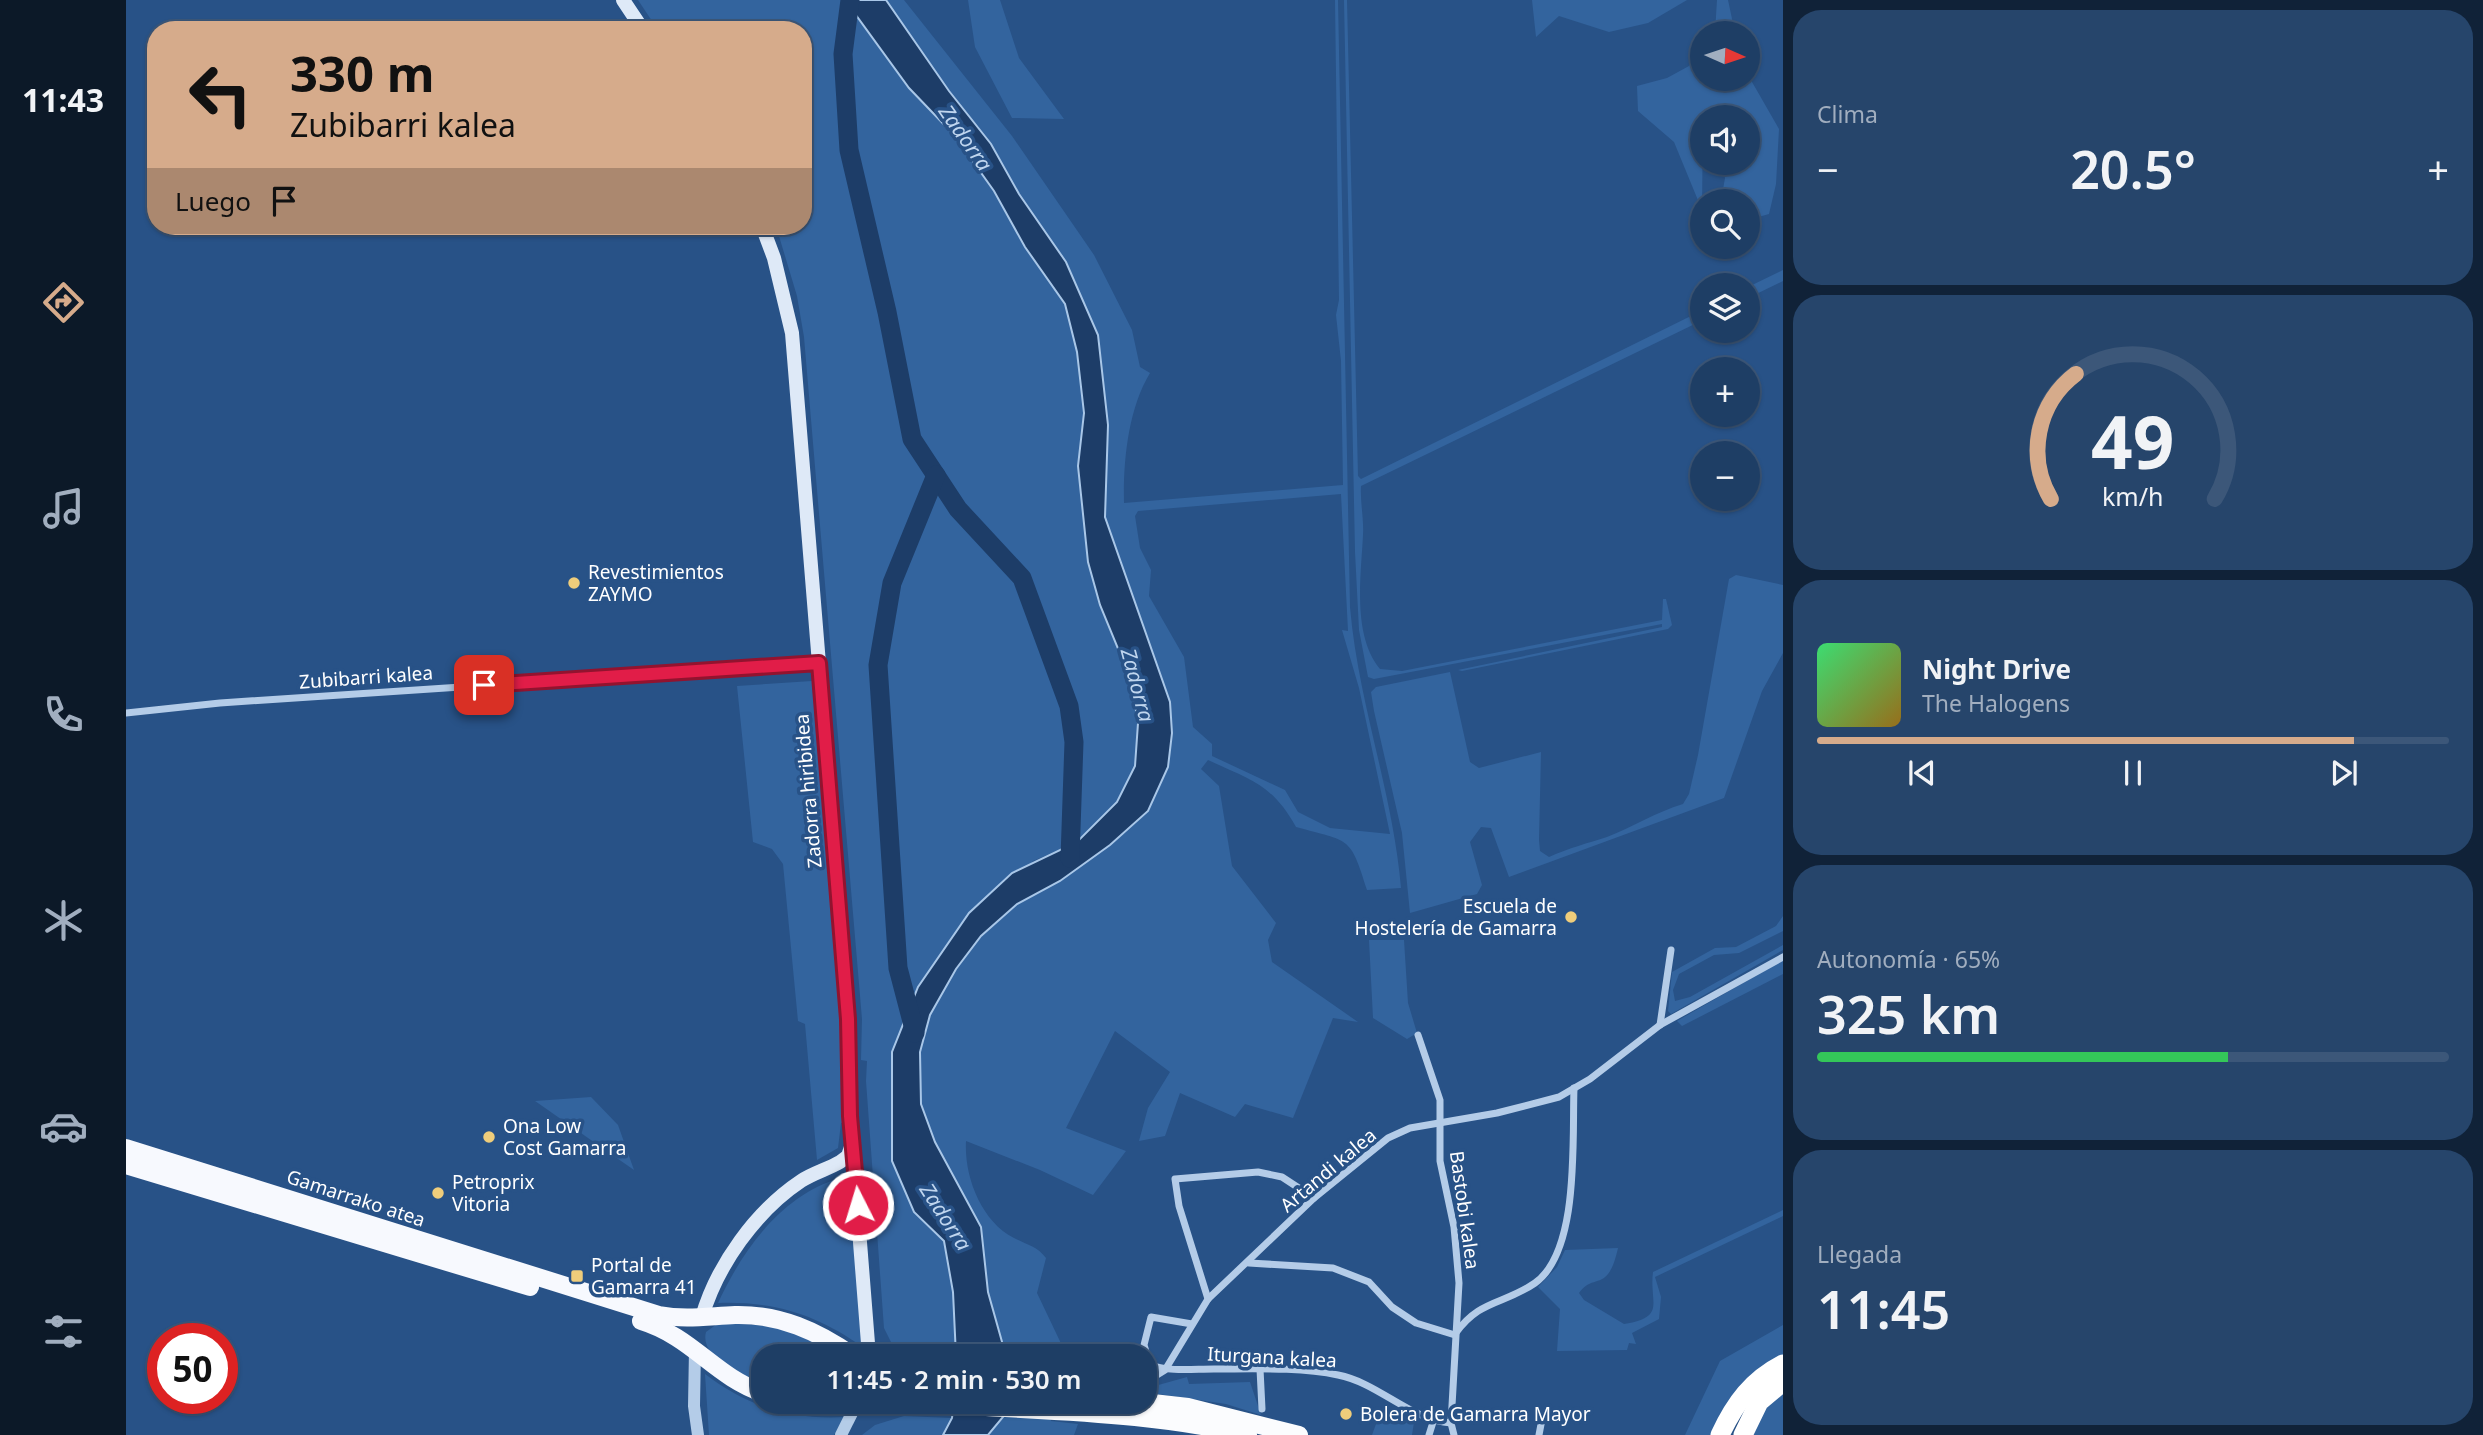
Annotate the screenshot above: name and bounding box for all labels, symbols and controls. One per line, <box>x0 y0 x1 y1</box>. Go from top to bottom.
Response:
north arrow <box>1690 21 1760 91</box>
map controls <box>1690 21 1760 511</box>
text: 330 m <box>290 40 435 106</box>
icon: left <box>175 49 266 140</box>
text: 11:43 <box>22 78 104 121</box>
water label: Zadorra <box>932 98 999 176</box>
text: Clima <box>1817 98 1878 130</box>
text: Zubibarri kalea <box>290 103 516 146</box>
button: sound <box>1690 105 1760 175</box>
text: 20.5° <box>2070 133 2196 204</box>
text: − <box>1817 143 1839 195</box>
text: + <box>2427 143 2449 195</box>
icon: arrive <box>265 182 303 220</box>
text: Luego <box>175 183 251 219</box>
button: search <box>1690 189 1760 259</box>
button: layers <box>1690 273 1760 343</box>
icon: directions <box>39 278 88 327</box>
button: + <box>1690 357 1760 427</box>
text: 49 <box>2091 391 2175 490</box>
button: − <box>1690 441 1760 511</box>
text: km/h <box>2102 478 2164 512</box>
icon: music <box>39 484 88 533</box>
place label: Revestimientos ZAYMO <box>588 559 724 607</box>
marker: Revestimientos ZAYMO <box>566 575 582 591</box>
water label: Zadorra <box>1114 644 1161 725</box>
text: Night Drive <box>1922 651 2071 687</box>
pin <box>454 655 514 715</box>
street label: Zubibarri kalea <box>298 659 434 695</box>
icon: arrive <box>465 666 503 704</box>
text: The Halogens <box>1922 687 2070 719</box>
icon: phone <box>39 690 88 739</box>
street label: Zadorra hiribidea <box>788 713 828 869</box>
icon: previous <box>1903 754 1941 792</box>
icon: pause <box>2114 754 2152 792</box>
icon: next <box>2325 754 2363 792</box>
place label: Escuela de Hostelería de Gamarra <box>1355 893 1557 941</box>
icon: climate <box>39 896 88 945</box>
marker: Escuela de Hostelería de Gamarra <box>1563 909 1579 925</box>
text: Autonomía · 65% <box>1817 943 2000 975</box>
text: 325 km <box>1817 978 2000 1049</box>
icon: car <box>39 1102 88 1151</box>
place label: Ona Low Cost Gamarra <box>503 1113 626 1161</box>
street label: Artandi kalea <box>1275 1122 1381 1218</box>
marker: Ona Low Cost Gamarra <box>481 1129 497 1145</box>
street label: Bastobi kalea <box>1444 1149 1486 1271</box>
street label: Gamarrako atea <box>283 1163 429 1233</box>
position arrow <box>821 1168 895 1242</box>
place label: Petroprix Vitoria <box>452 1169 535 1217</box>
water label: Zadorra <box>913 1176 978 1256</box>
marker: Petroprix Vitoria <box>430 1185 446 1201</box>
text: Llegada <box>1817 1238 1902 1270</box>
place label: Portal de Gamarra 41 <box>591 1252 697 1300</box>
marker: Portal de Gamarra 41 <box>569 1268 585 1284</box>
text: 11:45 <box>1817 1273 1950 1344</box>
icon: filters <box>39 1307 88 1356</box>
speed limit sign: 50 <box>147 1323 238 1414</box>
street label: Iturgana kalea <box>1207 1341 1337 1373</box>
text: 11:45 · 2 min · 530 m <box>827 1361 1081 1397</box>
place label: Bolera de Gamarra Mayor <box>1360 1401 1591 1427</box>
marker: Bolera de Gamarra Mayor <box>1338 1406 1354 1422</box>

